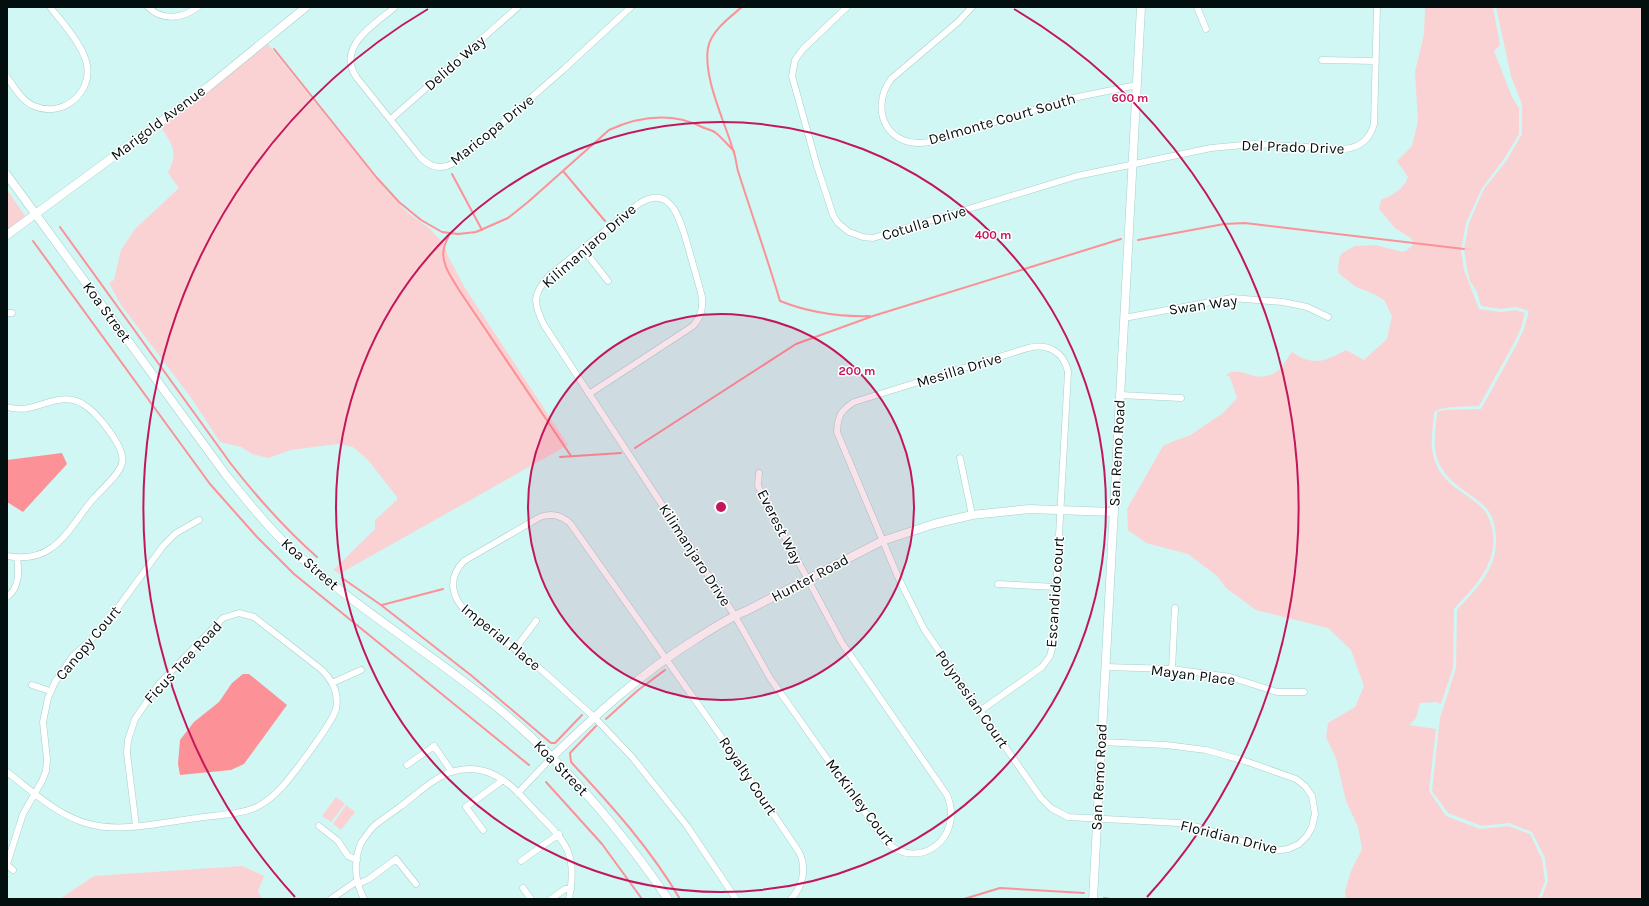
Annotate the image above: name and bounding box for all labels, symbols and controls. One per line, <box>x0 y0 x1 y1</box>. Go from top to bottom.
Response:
street label: Delido Way <box>421 32 489 94</box>
street label: Marigold Avenue <box>107 82 209 164</box>
street label: Delmonte Court South <box>926 89 1078 149</box>
street label: Maricopa Drive <box>447 91 537 169</box>
text: 600 m <box>1112 91 1148 105</box>
street label: Del Prado Drive <box>1241 136 1345 158</box>
street label: Kilimanjaro Drive <box>538 200 640 292</box>
street label: Cotulla Drive <box>880 202 968 244</box>
text: 400 m <box>975 228 1011 242</box>
street label: Koa Street <box>79 278 135 346</box>
street label: Swan Way <box>1168 291 1238 319</box>
street label: Mesilla Drive <box>914 349 1004 391</box>
text: 200 m <box>839 364 875 378</box>
street label: San Remo Road <box>1105 399 1129 507</box>
street label: Everest Way <box>753 486 807 568</box>
street label: Kilimanjaro Drive <box>655 500 735 610</box>
centre of rings <box>714 500 728 514</box>
street label: Koa Street <box>278 534 343 594</box>
street label: Escandido court <box>1042 535 1068 648</box>
street label: Hunter Road <box>768 550 852 606</box>
street label: Imperial Place <box>458 600 544 674</box>
street label: Canopy Court <box>52 602 125 684</box>
street label: Ficus Tree Road <box>140 617 226 707</box>
street label: Polynesian Court <box>932 647 1013 752</box>
street label: Mayan Place <box>1150 661 1236 689</box>
street label: San Remo Road <box>1087 723 1111 831</box>
street label: Royalty Court <box>715 733 781 819</box>
street label: Koa Street <box>530 736 592 800</box>
street label: McKinley Court <box>822 755 898 849</box>
street label: Floridian Drive <box>1179 816 1279 858</box>

